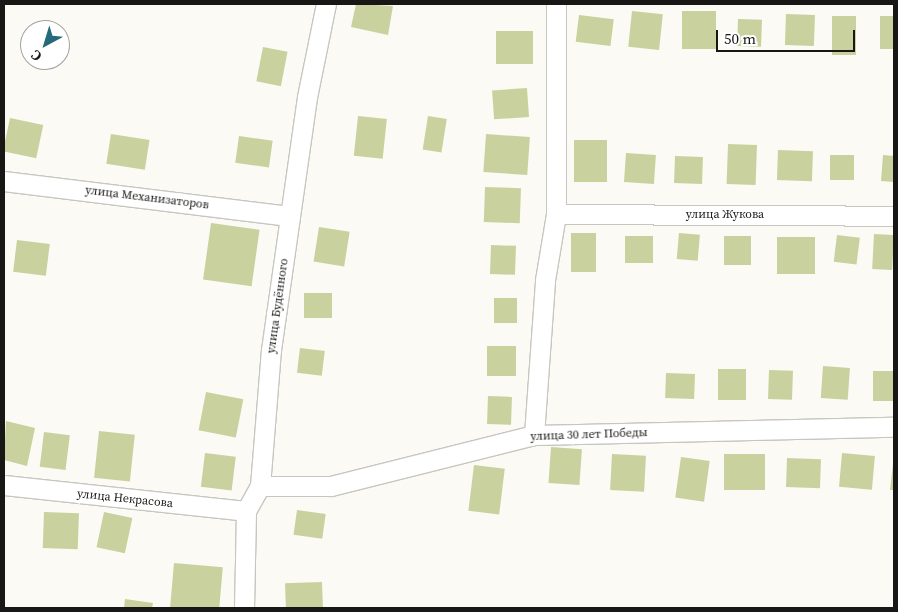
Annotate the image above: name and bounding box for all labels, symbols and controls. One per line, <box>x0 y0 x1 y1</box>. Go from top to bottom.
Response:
north arrow <box>20 20 70 70</box>
scale bar <box>718 20 857 52</box>
text: 50 m <box>724 28 756 49</box>
text: С <box>27 45 46 66</box>
street label: улица Механизаторов <box>84 183 210 213</box>
street label: улица Жукова <box>686 208 764 222</box>
street label: улица Будённого <box>264 258 292 354</box>
street label: улица 30 лет Победы <box>530 426 648 444</box>
street label: улица Некрасова <box>76 487 174 511</box>

